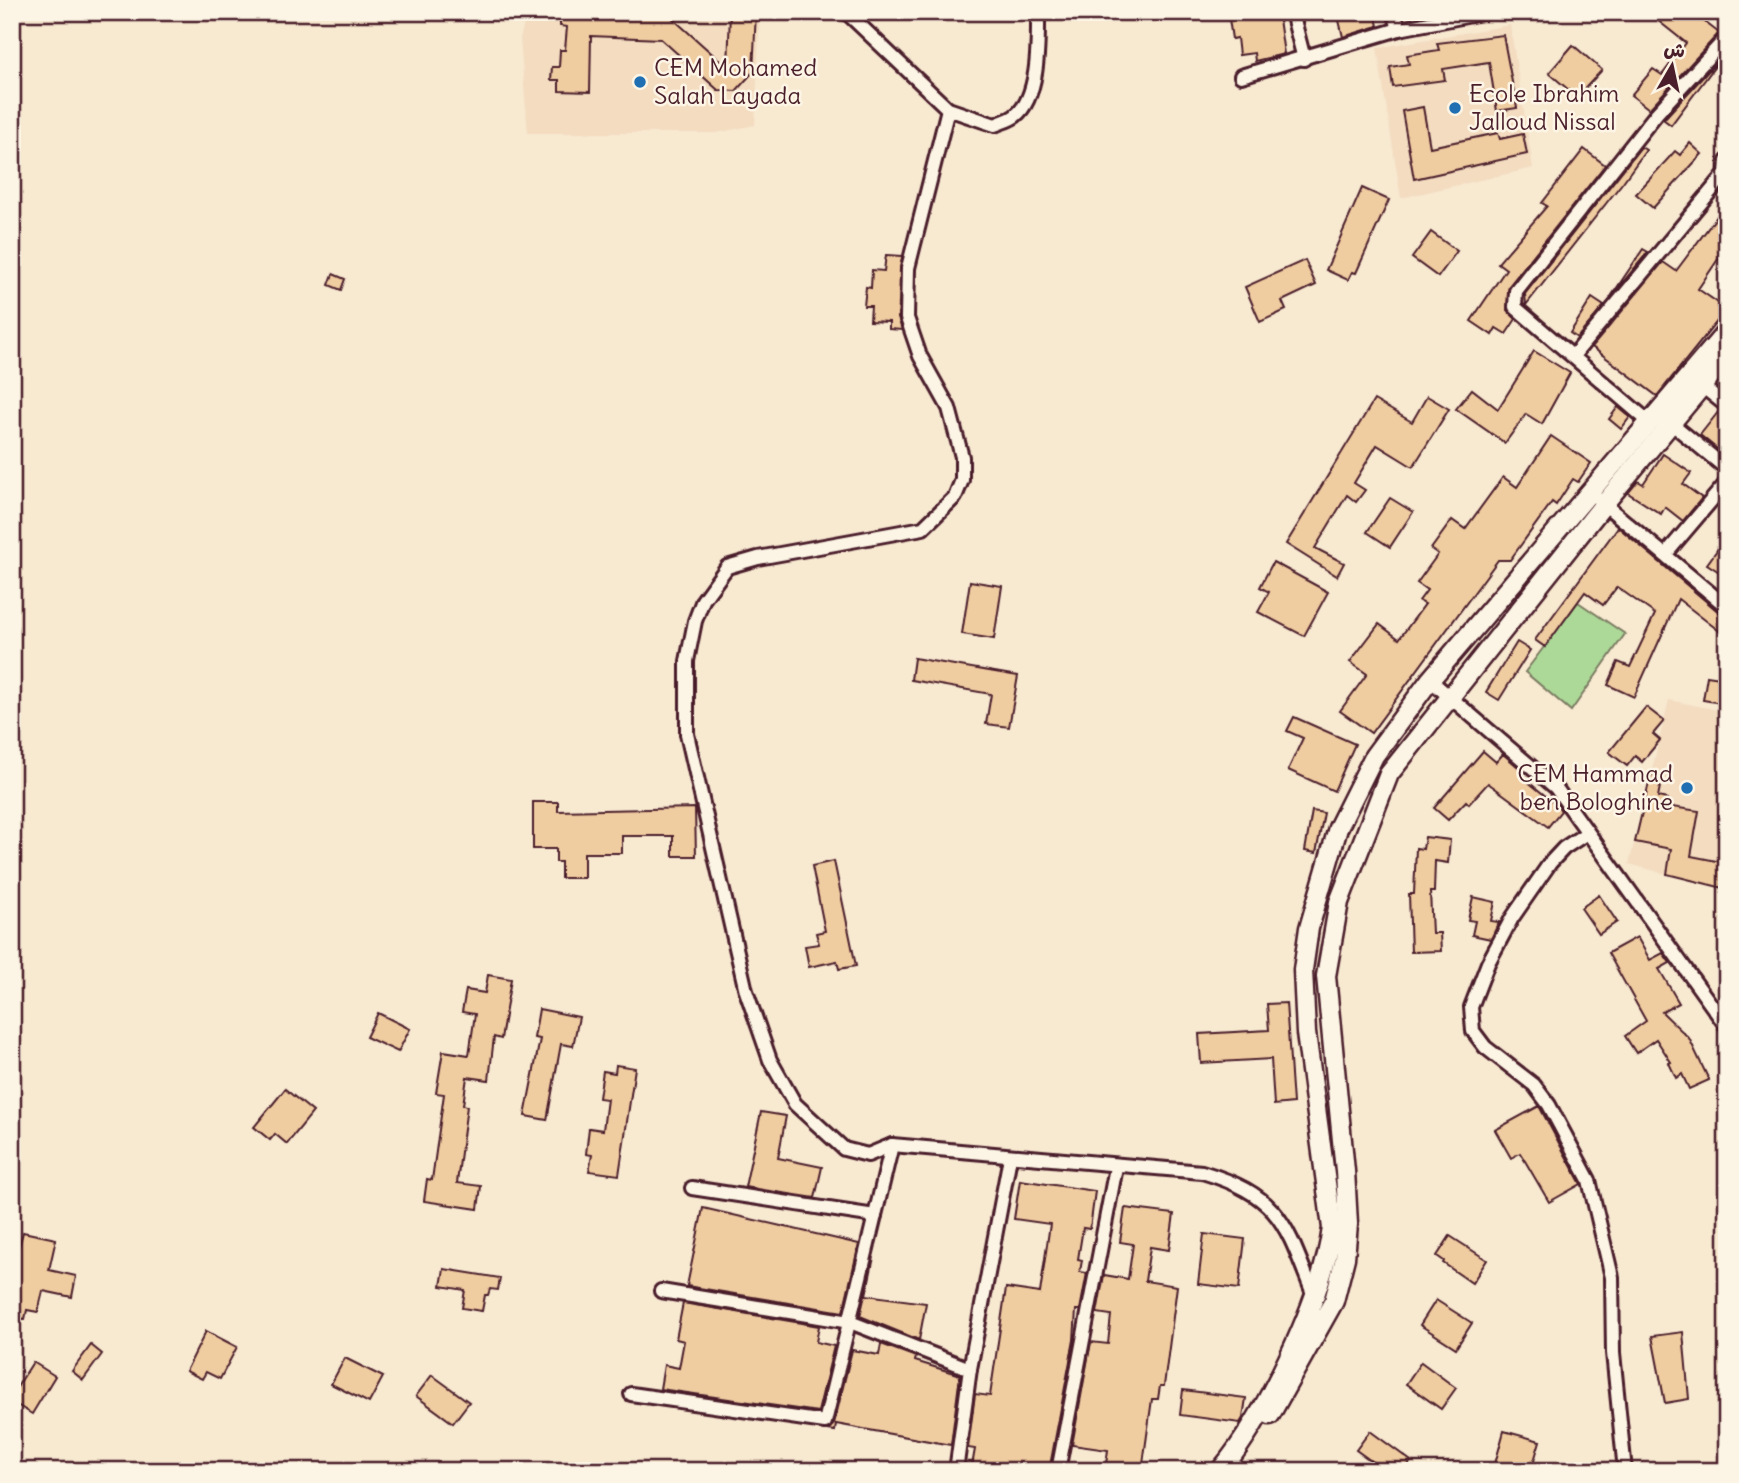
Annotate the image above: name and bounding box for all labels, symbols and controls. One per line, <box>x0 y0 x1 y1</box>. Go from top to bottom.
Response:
north arrow <box>1638 32 1708 102</box>
text: ش <box>1662 36 1687 63</box>
place label: CEM Mohamed Salah Layada <box>654 52 817 110</box>
marker: CEM Mohamed Salah Layada <box>632 74 648 90</box>
place label: Ecole Ibrahim Jalloud Nissal <box>1469 78 1619 136</box>
marker: Ecole Ibrahim Jalloud Nissal <box>1447 100 1463 116</box>
place label: CEM Hammad ben Bologhine <box>1517 758 1673 816</box>
marker: CEM Hammad ben Bologhine <box>1679 780 1695 796</box>

